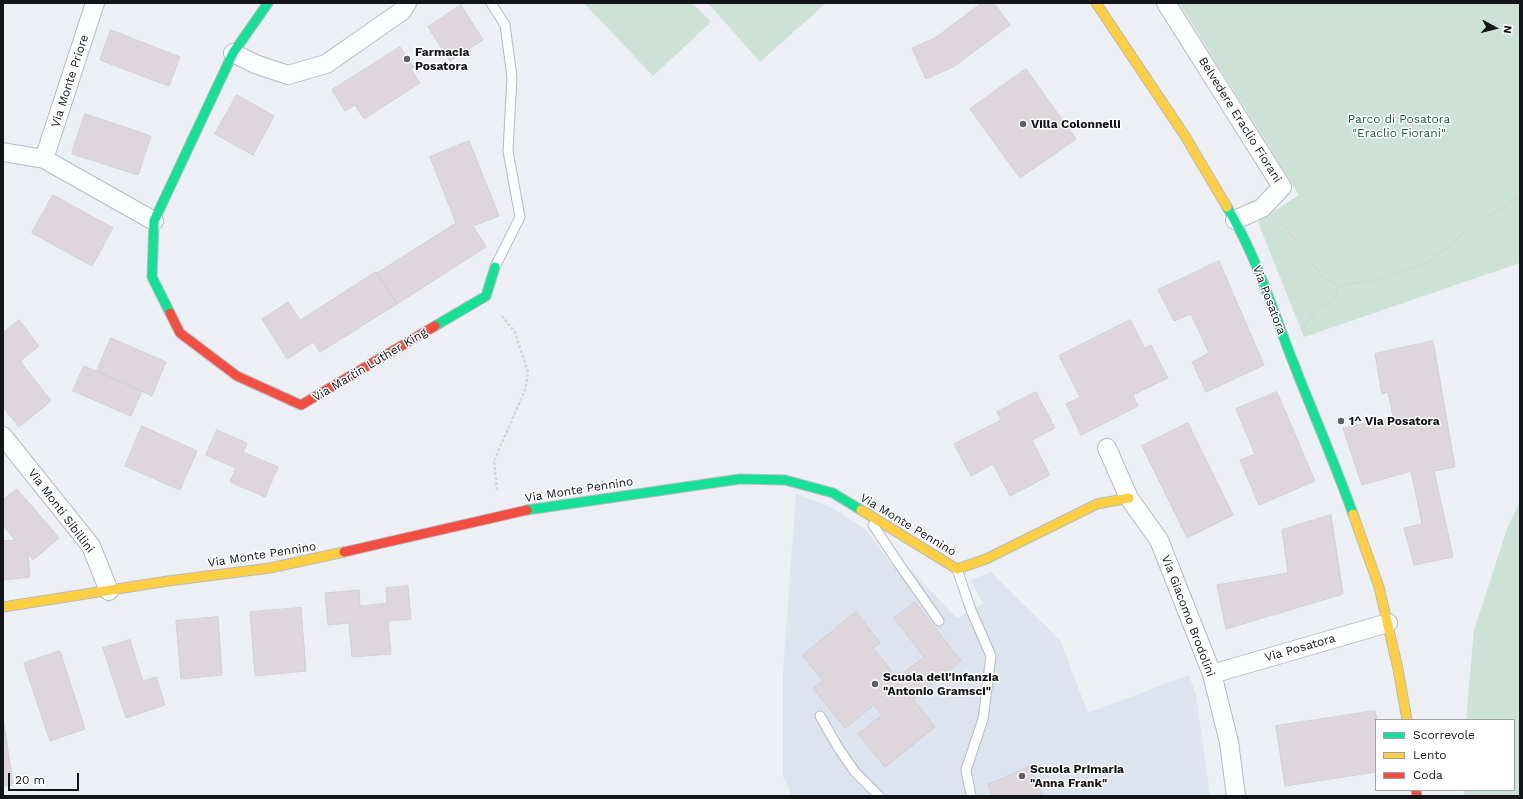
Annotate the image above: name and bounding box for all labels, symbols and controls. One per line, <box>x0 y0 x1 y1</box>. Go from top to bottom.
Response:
north arrow <box>1475 8 1515 48</box>
text: N <box>1500 25 1514 34</box>
street label: Via Monte Priore <box>48 33 92 129</box>
place label: Farmacia Posatora <box>415 45 469 73</box>
marker: Farmacia Posatora <box>402 54 412 64</box>
street label: Belvedere Eraclio Fiorani <box>1195 55 1285 185</box>
park label: Parco di Posatora "Eraclio Fiorani" <box>1348 112 1450 140</box>
place label: Villa Colonnelli <box>1031 117 1121 131</box>
marker: Villa Colonnelli <box>1018 119 1028 129</box>
street label: Via Posatora <box>1249 263 1289 337</box>
street label: Via Martin Luther King <box>310 325 430 405</box>
place label: 1^ Via Posatora <box>1349 414 1440 428</box>
marker: 1^ Via Posatora <box>1336 416 1346 426</box>
street label: Via Monti Sibillini <box>25 466 97 556</box>
street label: Via Monte Pennino <box>524 474 634 506</box>
street label: Via Monte Pennino <box>857 491 959 559</box>
street label: Via Monte Pennino <box>207 539 317 571</box>
street label: Via Giacomo Brodolini <box>1158 553 1218 679</box>
street label: Via Posatora <box>1263 631 1337 665</box>
place label: Scuola dell'Infanzia "Antonio Gramsci" <box>883 670 999 698</box>
marker: Scuola dell'Infanzia "Antonio Gramsci" <box>870 679 880 689</box>
legend <box>1375 719 1515 791</box>
text: Scorrevole <box>1413 728 1475 742</box>
text: Lento <box>1413 748 1447 762</box>
place label: Scuola Primaria "Anna Frank" <box>1030 762 1124 790</box>
scale bar <box>10 765 81 791</box>
text: Coda <box>1413 768 1443 782</box>
marker: Scuola Primaria "Anna Frank" <box>1017 771 1027 781</box>
text: 20 m <box>15 773 45 787</box>

